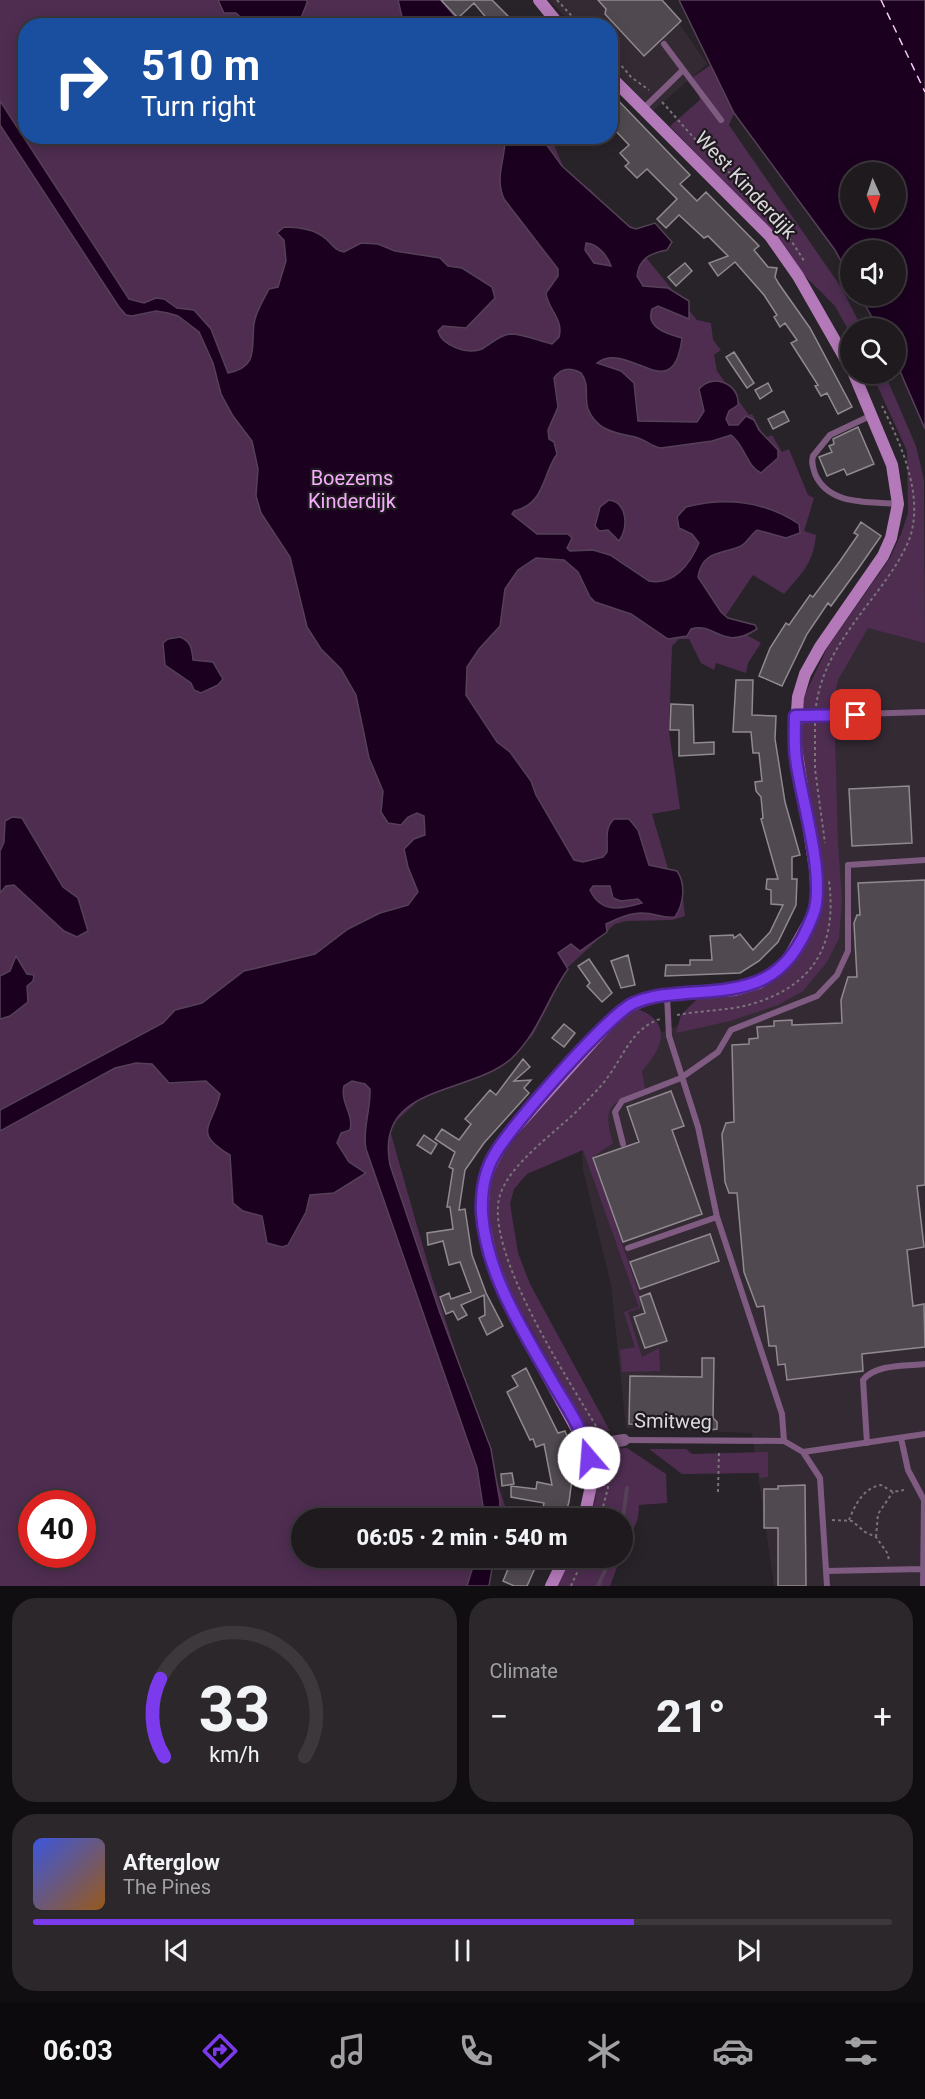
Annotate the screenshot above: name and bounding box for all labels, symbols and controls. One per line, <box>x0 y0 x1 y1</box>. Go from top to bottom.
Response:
text: 510 m <box>141 41 260 90</box>
icon: right <box>42 42 120 120</box>
text: Turn right <box>141 91 256 123</box>
street label: West Kinderdijk <box>690 126 802 244</box>
north arrow <box>840 162 906 228</box>
map controls <box>840 162 906 384</box>
button: sound <box>840 240 906 306</box>
button: search <box>840 318 906 384</box>
park label: Boezems Kinderdijk <box>308 466 397 513</box>
pin <box>830 689 881 740</box>
icon: arrive <box>839 698 872 731</box>
street label: Smitweg <box>634 1408 712 1434</box>
position arrow <box>557 1426 621 1490</box>
speed limit sign: 40 <box>18 1490 96 1568</box>
text: 06:05 · 2 min · 540 m <box>357 1525 567 1550</box>
text: Climate <box>490 1659 558 1683</box>
text: 33 <box>198 1673 270 1746</box>
text: 21° <box>656 1690 726 1743</box>
text: − <box>490 1697 508 1736</box>
text: + <box>873 1697 892 1736</box>
text: km/h <box>209 1742 259 1767</box>
text: Afterglow <box>123 1850 220 1875</box>
text: The Pines <box>123 1875 211 1899</box>
icon: previous <box>160 1934 193 1967</box>
icon: pause <box>446 1934 479 1967</box>
icon: next <box>732 1934 765 1967</box>
icon: directions <box>199 2030 241 2072</box>
icon: music <box>327 2030 369 2072</box>
icon: phone <box>455 2030 497 2072</box>
icon: climate <box>583 2030 625 2072</box>
icon: car <box>712 2030 754 2072</box>
icon: filters <box>840 2030 882 2072</box>
text: 06:03 <box>43 2035 113 2067</box>

